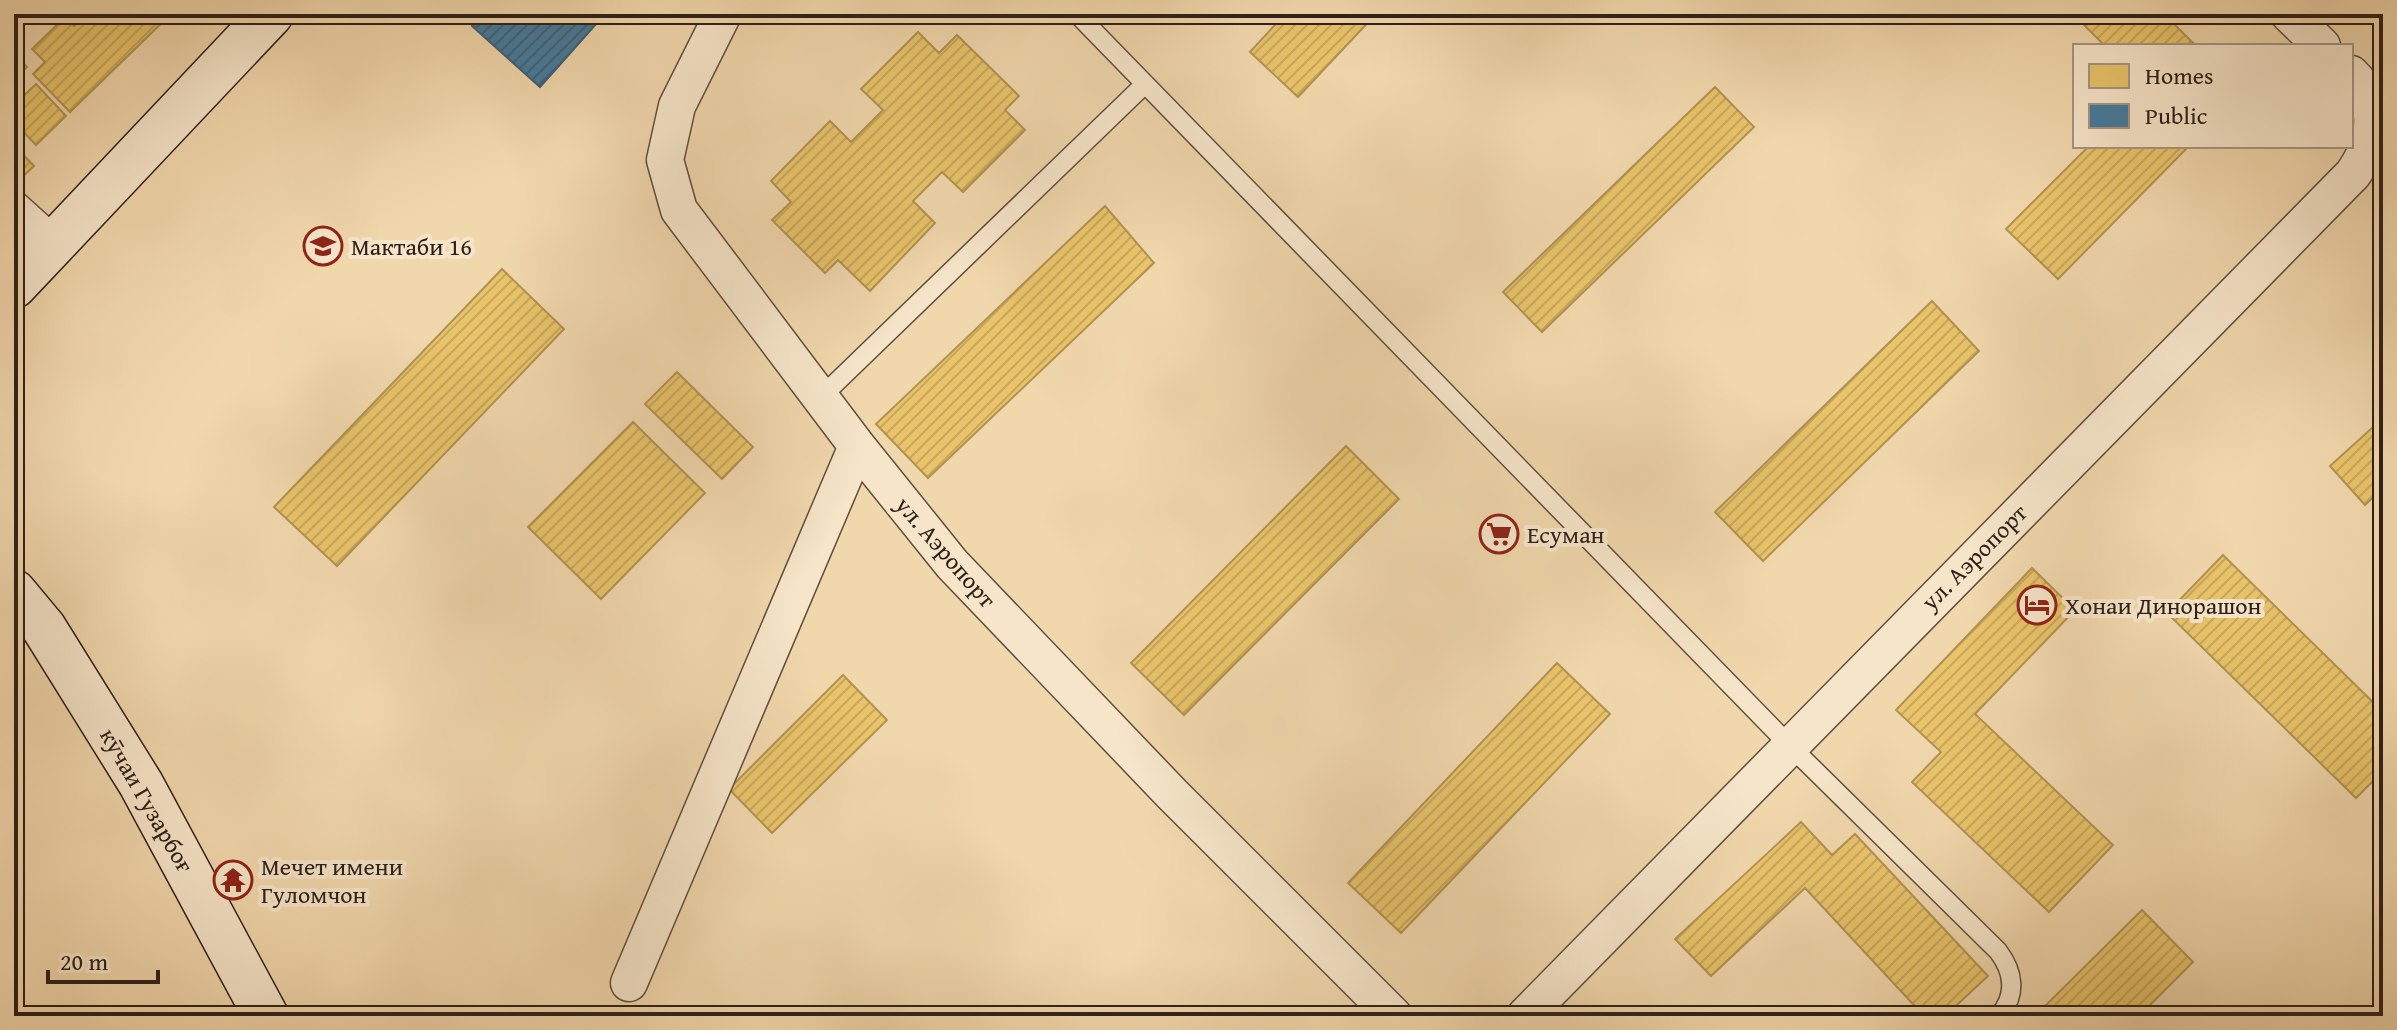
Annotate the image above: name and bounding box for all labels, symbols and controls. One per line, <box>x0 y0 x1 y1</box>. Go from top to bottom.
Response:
legend <box>2073 44 2353 148</box>
text: Homes <box>2145 58 2214 93</box>
text: Public <box>2145 98 2208 133</box>
school or university icon: Мактаби 16 <box>302 225 344 267</box>
place label: Мактаби 16 <box>351 229 472 264</box>
street label: ул. Аэропорт <box>887 488 1005 616</box>
street label: ул. Аэропорт <box>1912 496 2035 619</box>
supermarket icon: Есуман <box>1478 513 1520 555</box>
place label: Есуман <box>1527 517 1605 552</box>
hotel icon: Хонаи Динорашон <box>2016 584 2058 626</box>
place label: Хонаи Динорашон <box>2065 588 2262 623</box>
street label: кӯчаи Гузарбоғ <box>91 721 203 879</box>
place label: Мечет имени Гуломчон <box>261 849 403 912</box>
temple icon: Мечет имени Гуломчон <box>212 859 254 901</box>
scale bar <box>48 934 158 984</box>
text: 20 m <box>60 944 108 979</box>

